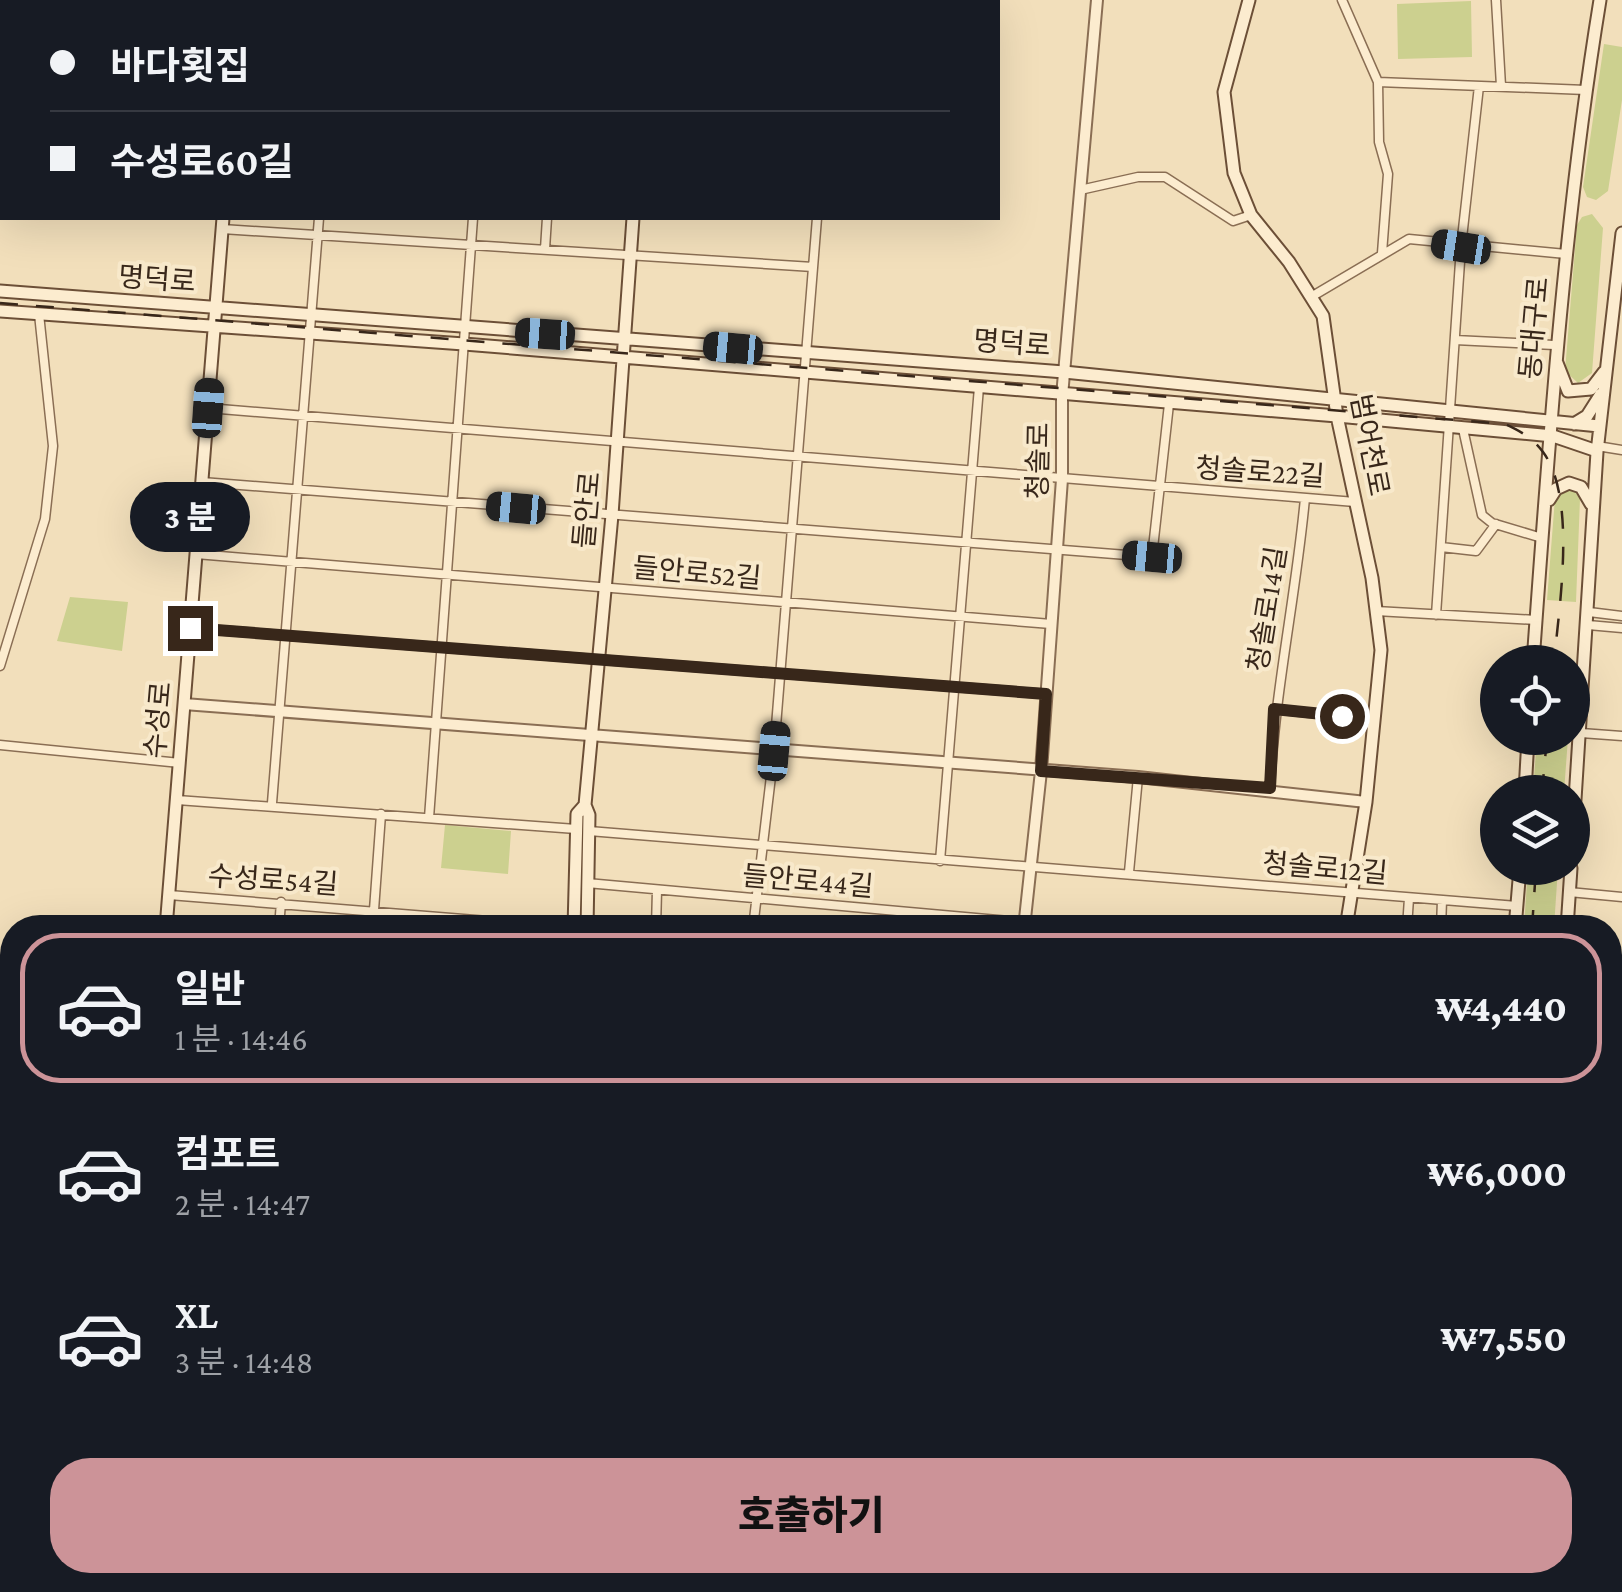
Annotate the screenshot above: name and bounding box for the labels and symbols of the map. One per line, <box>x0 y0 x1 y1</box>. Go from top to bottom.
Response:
car <box>1429 227 1493 267</box>
street label: 명덕로 <box>117 261 197 297</box>
street label: 동대구로 <box>1514 275 1554 381</box>
car <box>514 317 576 351</box>
street label: 명덕로 <box>972 325 1052 361</box>
car <box>702 330 764 366</box>
car <box>191 377 225 439</box>
street label: 범어천로 <box>1345 391 1395 499</box>
street label: 청솔로 <box>1022 422 1054 500</box>
street label: 청솔로22길 <box>1194 452 1326 492</box>
street label: 들안로 <box>568 470 606 550</box>
callout: 3 분 <box>130 483 250 553</box>
car <box>485 490 547 526</box>
car <box>1121 539 1183 575</box>
street label: 청솔로14길 <box>1242 544 1292 674</box>
street label: 들안로52길 <box>631 552 763 594</box>
route end <box>168 606 213 651</box>
street label: 수성로 <box>139 680 177 760</box>
route start <box>1320 694 1365 739</box>
car <box>756 720 792 782</box>
street label: 청솔로12길 <box>1261 847 1389 889</box>
street label: 수성로54길 <box>207 860 339 900</box>
street label: 들안로44길 <box>741 860 875 902</box>

